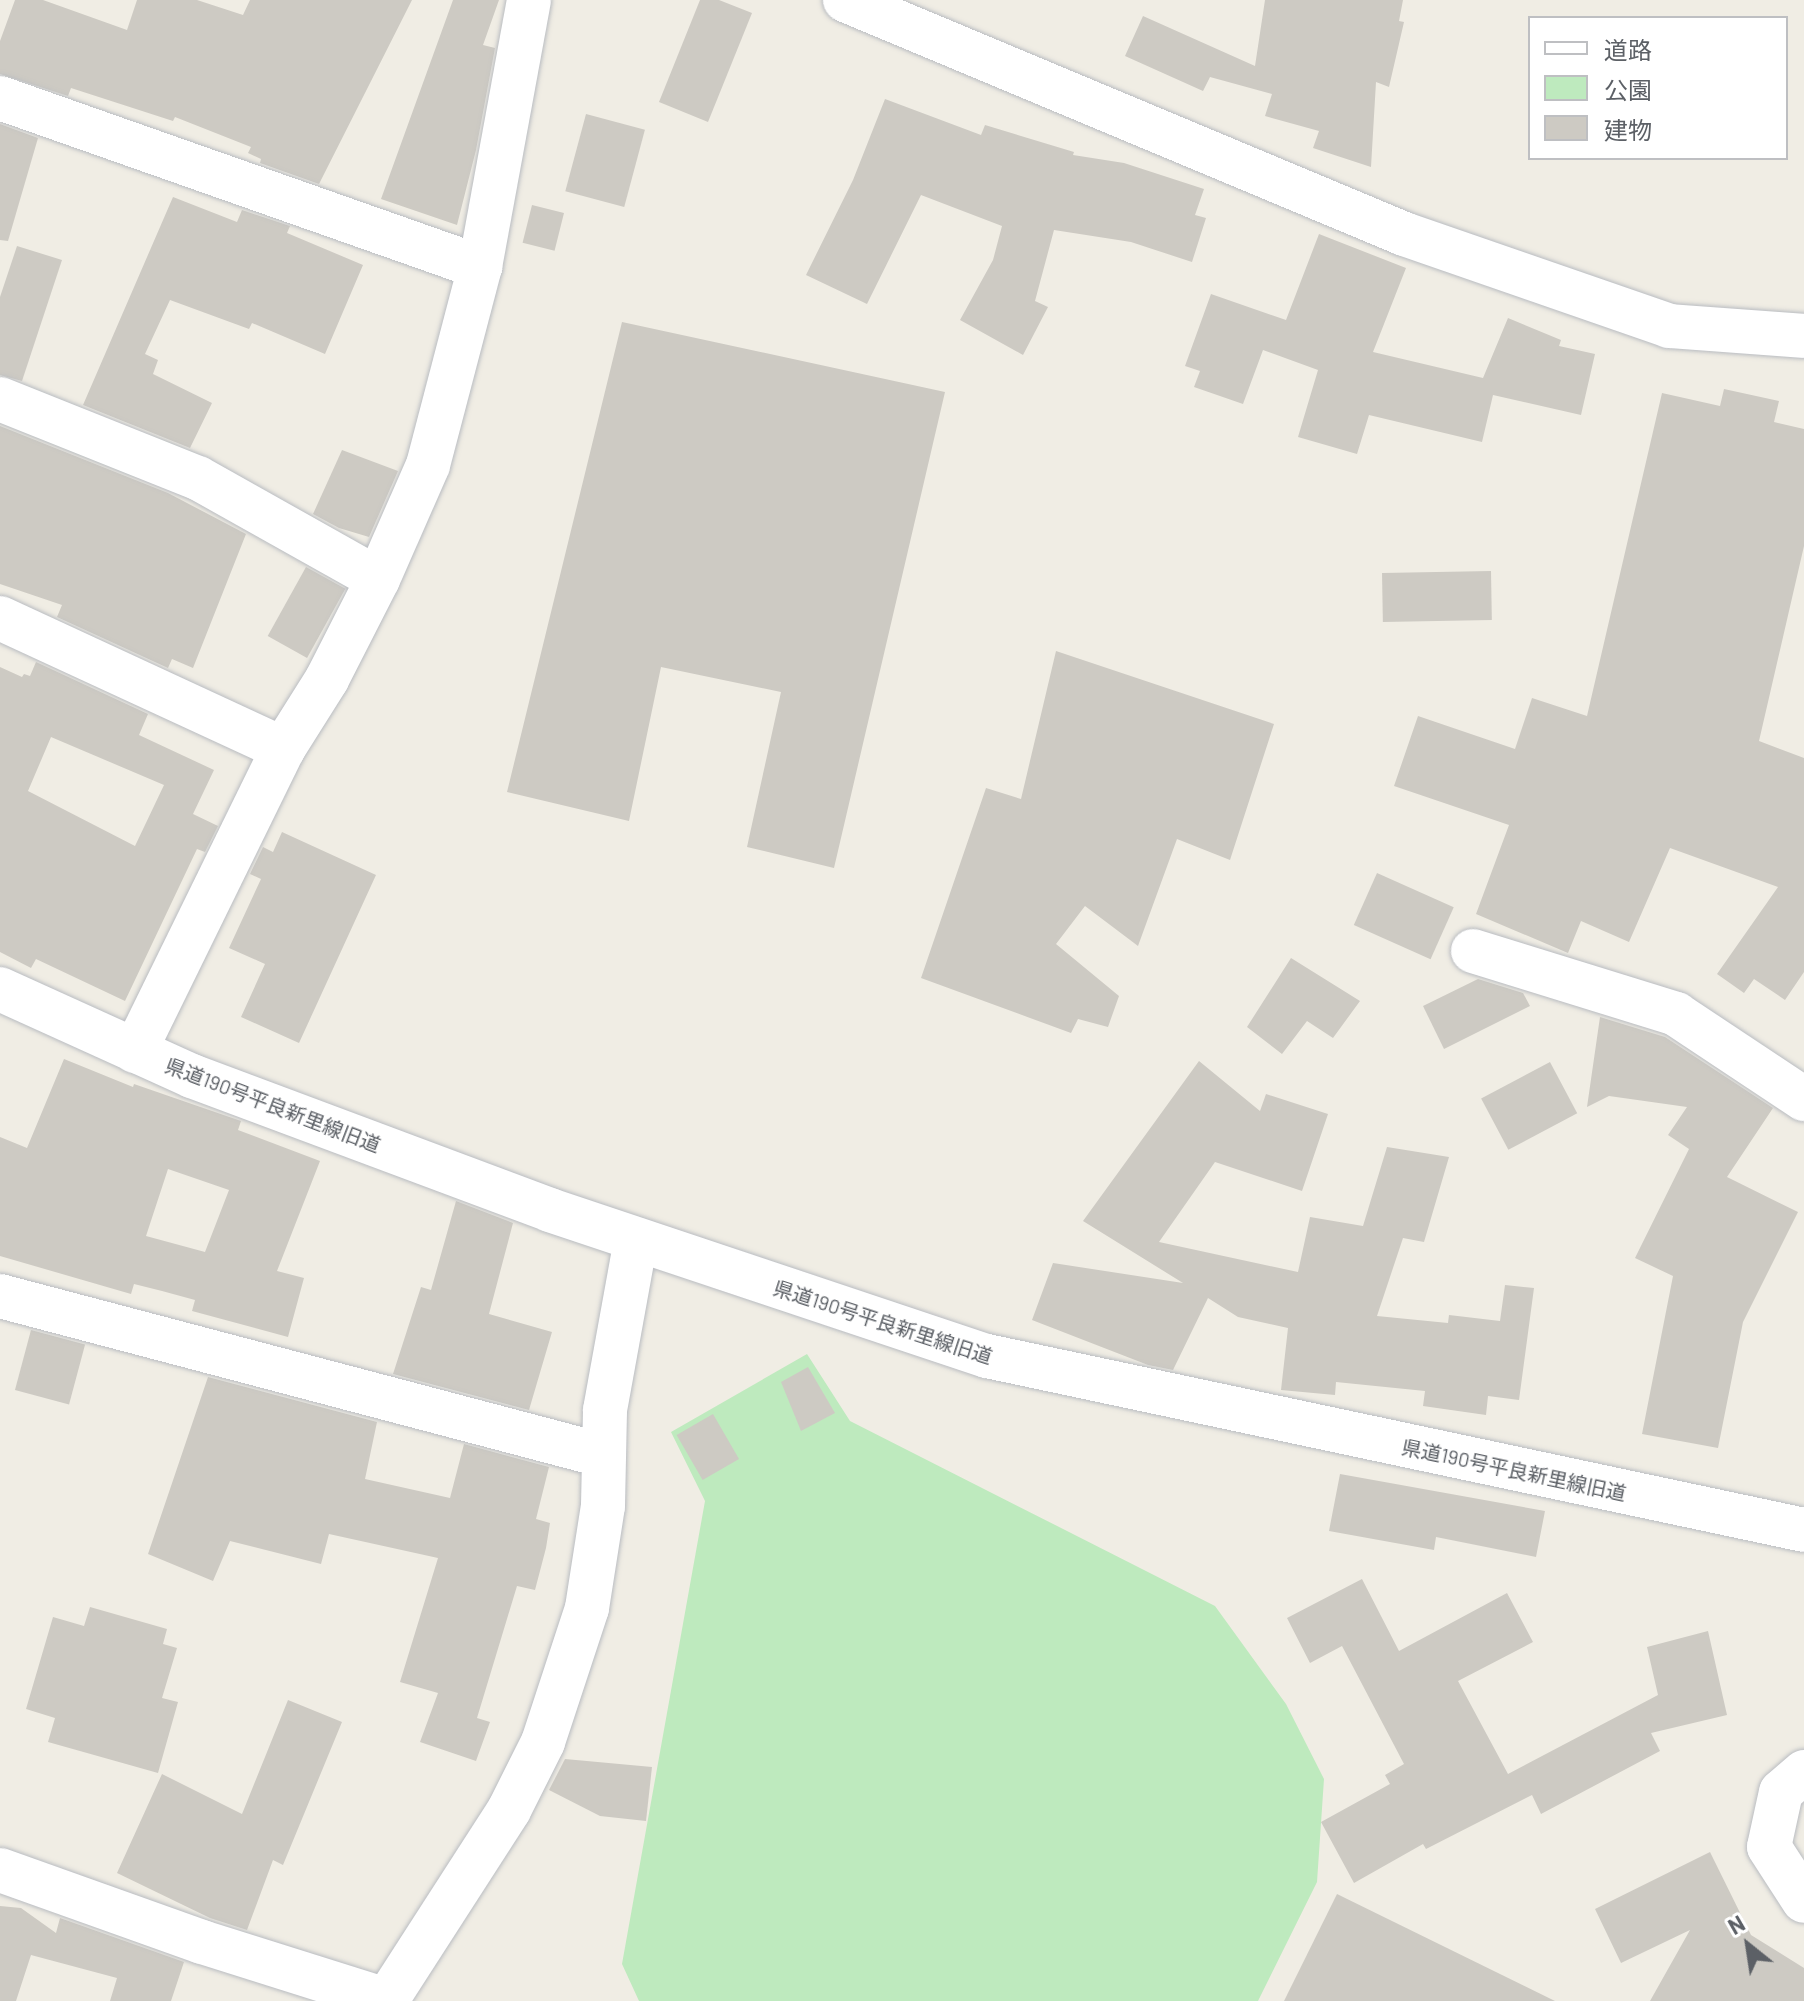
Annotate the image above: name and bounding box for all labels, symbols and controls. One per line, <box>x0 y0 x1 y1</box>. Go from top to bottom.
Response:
legend <box>1528 16 1788 160</box>
text: 道路 <box>1604 35 1652 64</box>
text: 公園 <box>1604 75 1652 104</box>
text: 建物 <box>1604 115 1652 144</box>
street label: 県道190号平良新里線旧道 <box>162 1053 384 1157</box>
street label: 県道190号平良新里線旧道 <box>771 1275 995 1369</box>
street label: 県道190号平良新里線旧道 <box>1400 1434 1628 1506</box>
north arrow <box>1708 1905 1788 1985</box>
text: N <box>1723 1909 1749 1939</box>

